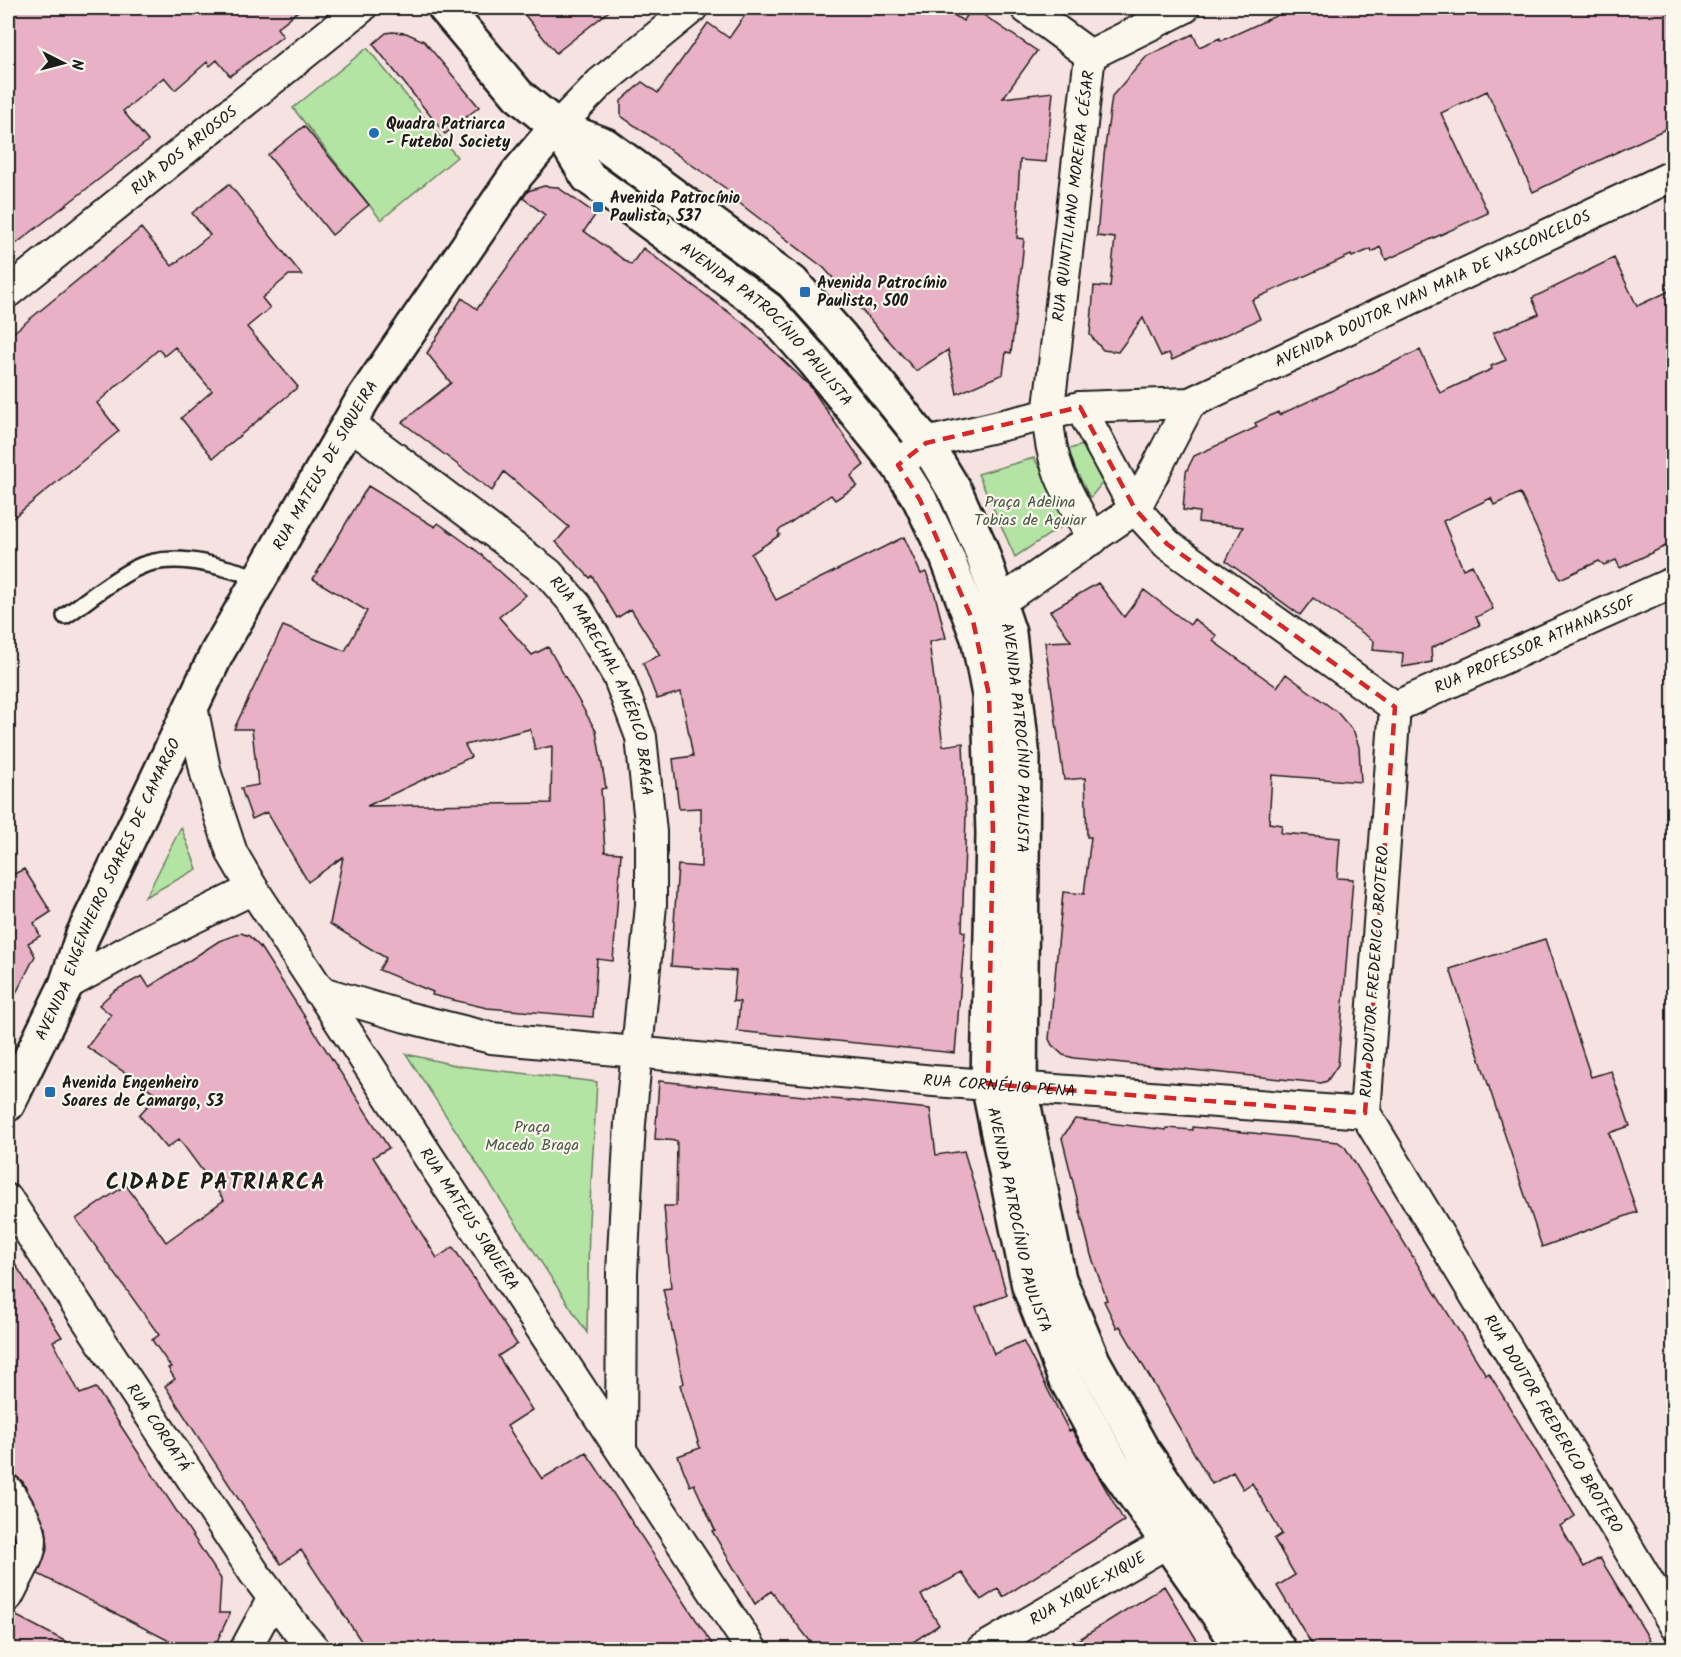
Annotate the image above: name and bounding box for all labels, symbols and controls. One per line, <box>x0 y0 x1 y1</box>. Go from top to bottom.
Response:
north arrow <box>33 33 93 93</box>
text: N <box>63 58 89 71</box>
street label: RUA QUINTILIANO MOREIRA CÉSAR <box>1046 69 1102 323</box>
street label: RUA DOS ARIOSOS <box>125 99 243 201</box>
place label: Quadra Patriarca - Futebol Society <box>386 112 511 155</box>
marker: Quadra Patriarca - Futebol Society <box>367 126 381 140</box>
place label: Avenida Patrocínio Paulista, 537 <box>610 186 740 229</box>
marker: Avenida Patrocínio Paulista, 537 <box>591 200 605 214</box>
street label: AVENIDA DOUTOR IVAN MAIA DE VASCONCELOS <box>1270 203 1595 374</box>
street label: AVENIDA PATROCÍNIO PAULISTA <box>675 236 859 412</box>
place label: Avenida Patrocínio Paulista, 500 <box>817 271 947 314</box>
marker: Avenida Patrocínio Paulista, 500 <box>798 285 812 299</box>
street label: RUA MATEUS DE SIQUEIRA <box>266 375 385 555</box>
park label: Praça Adelina Tobias de Aguiar <box>974 490 1088 533</box>
street label: RUA MARECHAL AMÉRICO BRAGA <box>543 570 660 797</box>
street label: RUA PROFESSOR ATHANASSOF <box>1430 588 1641 700</box>
street label: AVENIDA PATROCÍNIO PAULISTA <box>994 619 1036 853</box>
street label: AVENIDA ENGENHEIRO SOARES DE CAMARGO <box>28 734 187 1044</box>
street label: RUA DOUTOR FREDERICO BROTERO <box>1354 845 1396 1099</box>
street label: RUA CORNÉLIO PENA <box>922 1068 1077 1104</box>
place label: Avenida Engenheiro Soares de Camargo, 53 <box>62 1071 224 1114</box>
marker: Avenida Engenheiro Soares de Camargo, 53 <box>43 1085 57 1099</box>
street label: AVENIDA PATROCÍNIO PAULISTA <box>981 1105 1059 1336</box>
park label: Praça Macedo Braga <box>485 1115 579 1158</box>
street label: RUA MATEUS SIQUEIRA <box>413 1143 526 1296</box>
district label: CIDADE PATRIARCA <box>106 1166 326 1201</box>
street label: RUA DOUTOR FREDERICO BROTERO <box>1477 1309 1629 1539</box>
street label: RUA COROATÁ <box>120 1378 197 1477</box>
street label: RUA XIQUE-XIQUE <box>1025 1545 1151 1632</box>

